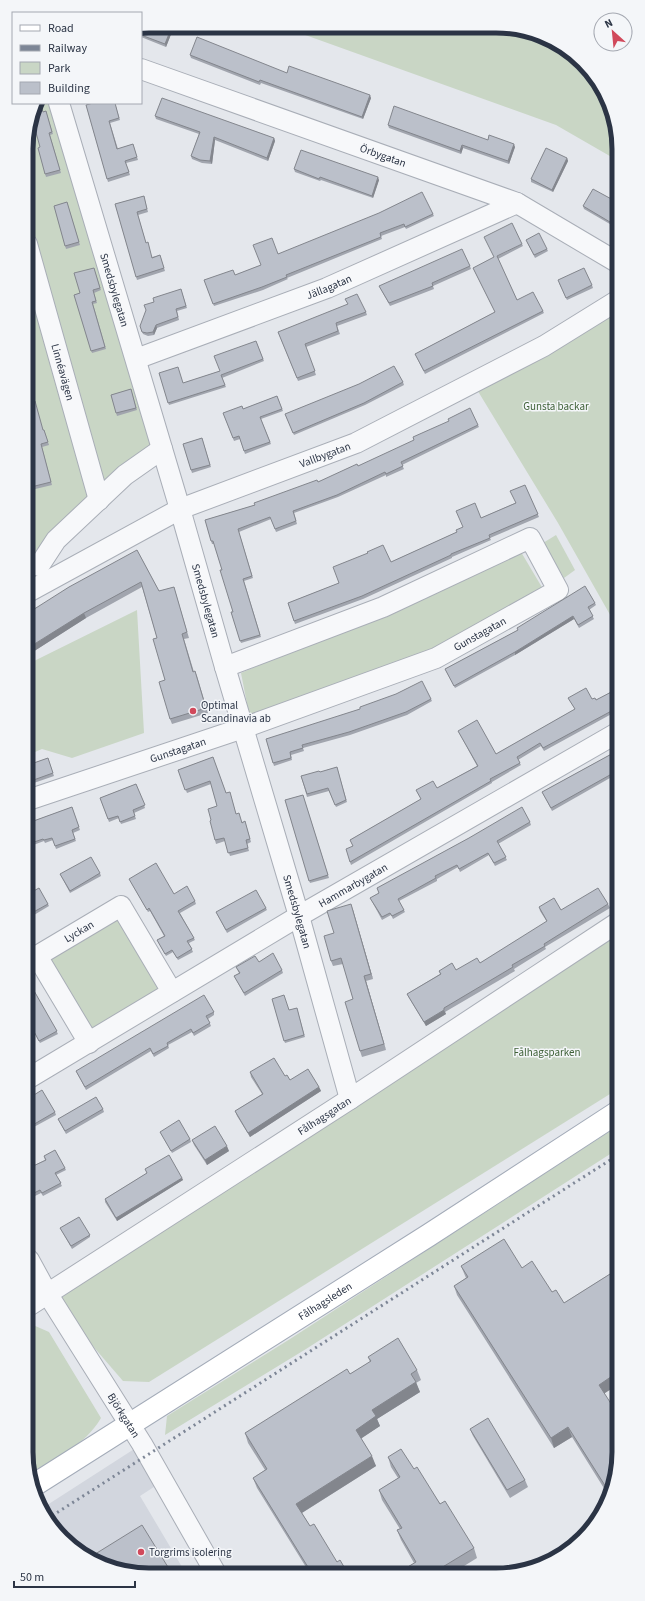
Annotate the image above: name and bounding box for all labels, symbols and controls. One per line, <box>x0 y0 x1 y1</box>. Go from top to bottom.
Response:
legend <box>12 12 142 104</box>
north arrow <box>593 12 633 52</box>
text: N <box>602 15 615 32</box>
text: Road <box>48 20 74 37</box>
text: Railway <box>48 40 87 57</box>
text: Park <box>48 60 70 77</box>
text: Building <box>48 80 90 97</box>
street label: Örbygatan <box>358 140 408 170</box>
street label: Smedsbylegatan <box>97 251 133 329</box>
street label: Jällagatan <box>304 270 354 303</box>
street label: Linnéavägen <box>48 342 78 402</box>
park label: Gunsta backar <box>523 399 589 414</box>
street label: Vallbygatan <box>297 438 353 471</box>
street label: Smedsbylegatan <box>188 562 224 639</box>
street label: Gunstagatan <box>451 613 509 654</box>
place label: Optimal Scandinavia ab <box>201 698 271 726</box>
marker: Optimal Scandinavia ab <box>188 706 198 716</box>
street label: Gunstagatan <box>148 733 208 766</box>
street label: Hammarbygatan <box>316 859 390 911</box>
street label: Smedsbylegatan <box>280 873 315 950</box>
street label: Lyckan <box>61 916 96 946</box>
park label: Fålhagsparken <box>513 1045 581 1060</box>
street label: Fålhagsgatan <box>295 1093 354 1138</box>
street label: Fålhagsleden <box>295 1278 355 1323</box>
street label: Björkgatan <box>104 1390 144 1440</box>
place label: Torgrims isolering <box>149 1545 232 1560</box>
marker: Torgrims isolering <box>136 1547 146 1557</box>
scale bar <box>14 1563 135 1589</box>
text: 50 m <box>20 1569 44 1586</box>

